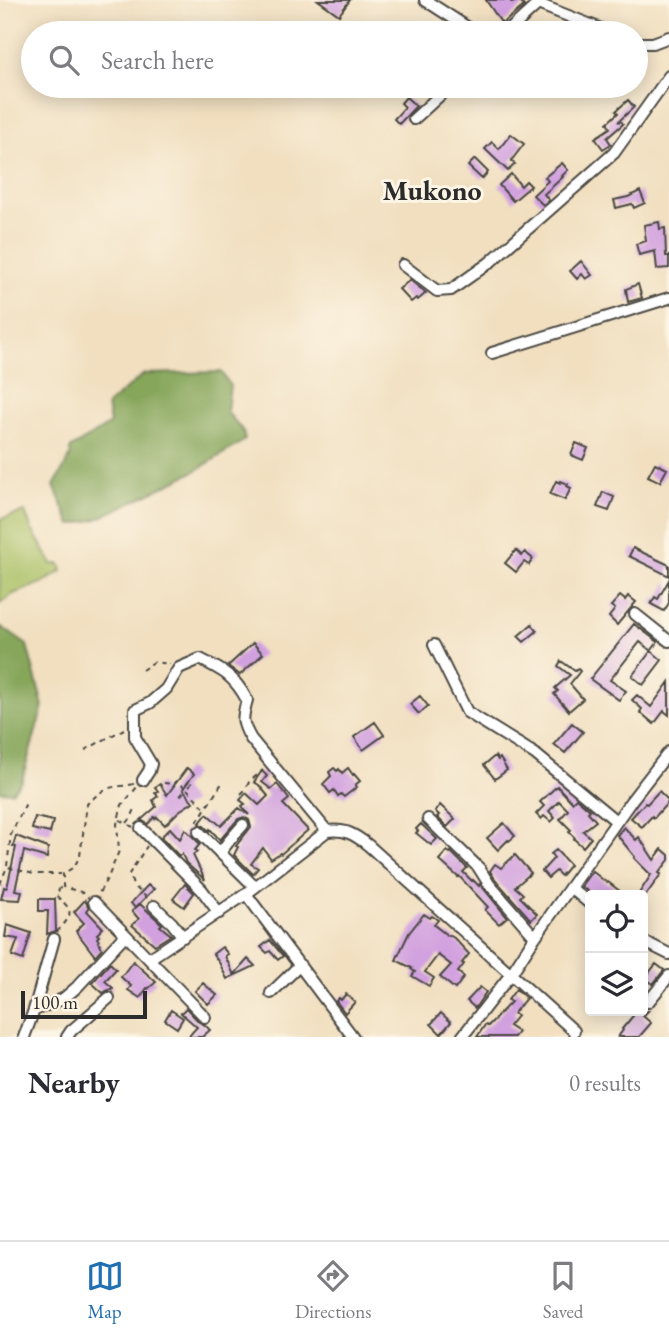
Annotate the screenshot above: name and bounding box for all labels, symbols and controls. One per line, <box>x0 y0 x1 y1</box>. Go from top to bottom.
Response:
search box <box>21 21 648 98</box>
icon: search <box>45 41 83 79</box>
text: Search here <box>101 43 214 77</box>
district label: Mukono <box>382 172 482 208</box>
map controls <box>585 890 648 1016</box>
button: locate <box>585 890 648 953</box>
button: layers <box>585 953 648 1016</box>
scale bar <box>21 988 147 1020</box>
text: 100 m <box>32 990 78 1015</box>
text: Nearby <box>28 1063 120 1102</box>
text: 0 results <box>569 1068 641 1098</box>
tab: Map <box>86 1257 124 1324</box>
tab: Directions <box>295 1257 371 1324</box>
tab: Saved <box>543 1257 583 1324</box>

